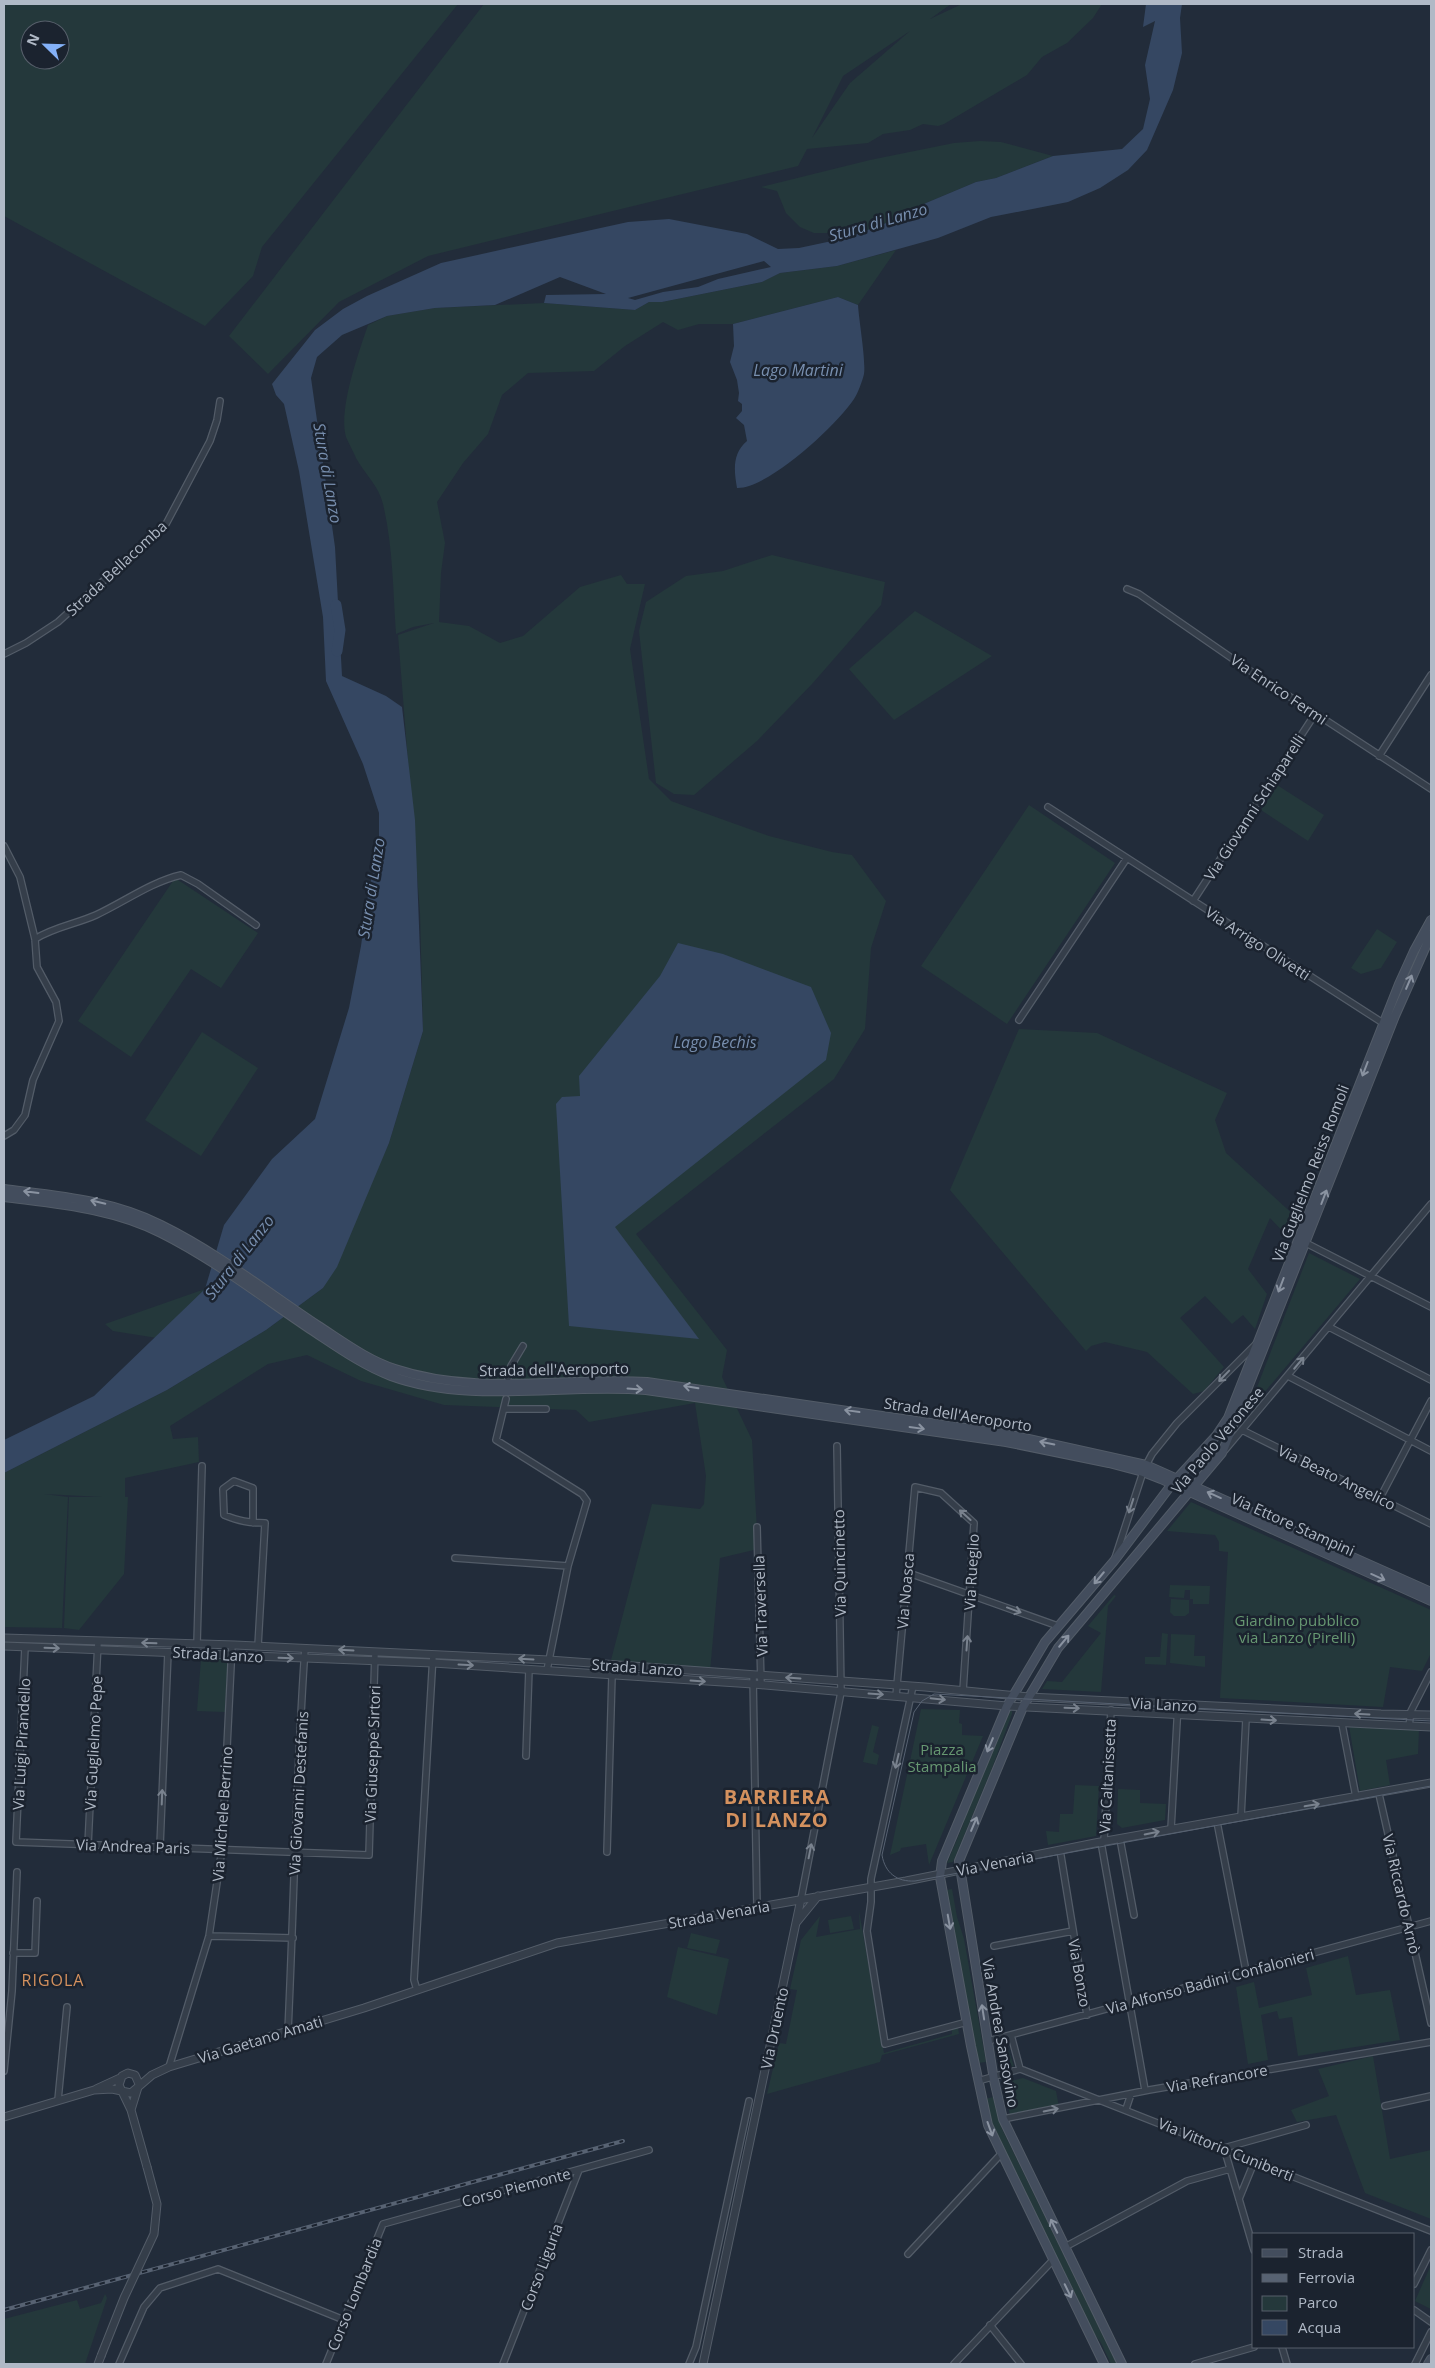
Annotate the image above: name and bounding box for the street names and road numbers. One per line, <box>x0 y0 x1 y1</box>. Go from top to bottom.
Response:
street label: Strada Bellacomba <box>61 516 171 620</box>
street label: Via Enrico Fermi <box>1227 649 1331 729</box>
street label: Via Giovanni Schiaparelli <box>1199 730 1309 884</box>
street label: Via Arrigo Olivetti <box>1202 902 1314 984</box>
street label: Via Guglielmo Reiss Romoli <box>1267 1082 1353 1264</box>
street label: Strada dell'Aeroporto <box>479 1358 629 1380</box>
street label: Via Paolo Veronese <box>1166 1382 1268 1498</box>
street label: Strada dell'Aeroporto <box>883 1392 1033 1436</box>
street label: Via Beato Angelico <box>1275 1440 1399 1514</box>
street label: Via Ettore Stampini <box>1228 1488 1358 1560</box>
street label: Via Quincinetto <box>828 1509 850 1617</box>
street label: Via Rueglio <box>959 1533 983 1611</box>
street label: Via Noasca <box>892 1552 918 1630</box>
street label: Via Traversella <box>748 1555 772 1657</box>
street label: Strada Lanzo <box>172 1642 264 1666</box>
street label: Strada Lanzo <box>591 1654 683 1680</box>
street label: Via Guglielmo Pepe <box>79 1675 107 1811</box>
street label: Via Luigi Pirandello <box>8 1677 34 1811</box>
street label: Via Giuseppe Sirtori <box>360 1685 384 1823</box>
street label: Via Lanzo <box>1130 1692 1198 1716</box>
street label: Via Giovanni Destefanis <box>284 1710 312 1876</box>
street label: Via Caltanissetta <box>1094 1718 1120 1834</box>
street label: Via Michele Berrino <box>207 1746 237 1882</box>
street label: Via Riccardo Arnò <box>1378 1832 1426 1956</box>
street label: Via Andrea Paris <box>76 1834 190 1858</box>
street label: Via Venaria <box>955 1846 1035 1880</box>
street label: Strada Venaria <box>667 1895 771 1933</box>
street label: Via Bonzo <box>1064 1937 1096 2009</box>
street label: Via Alfonso Badini Confalonieri <box>1104 1944 1316 2018</box>
street label: Via Andrea Sansovino <box>978 1957 1024 2109</box>
street label: Via Druento <box>756 1985 792 2071</box>
street label: Via Gaetano Amati <box>195 2011 325 2067</box>
street label: Via Refrancore <box>1165 2059 1269 2097</box>
street label: Via Vittorio Cuniberti <box>1155 2113 1297 2185</box>
street label: Corso Piemonte <box>459 2163 573 2211</box>
street label: Corso Liguria <box>515 2221 567 2313</box>
street label: Corso Lombardia <box>322 2234 386 2354</box>

